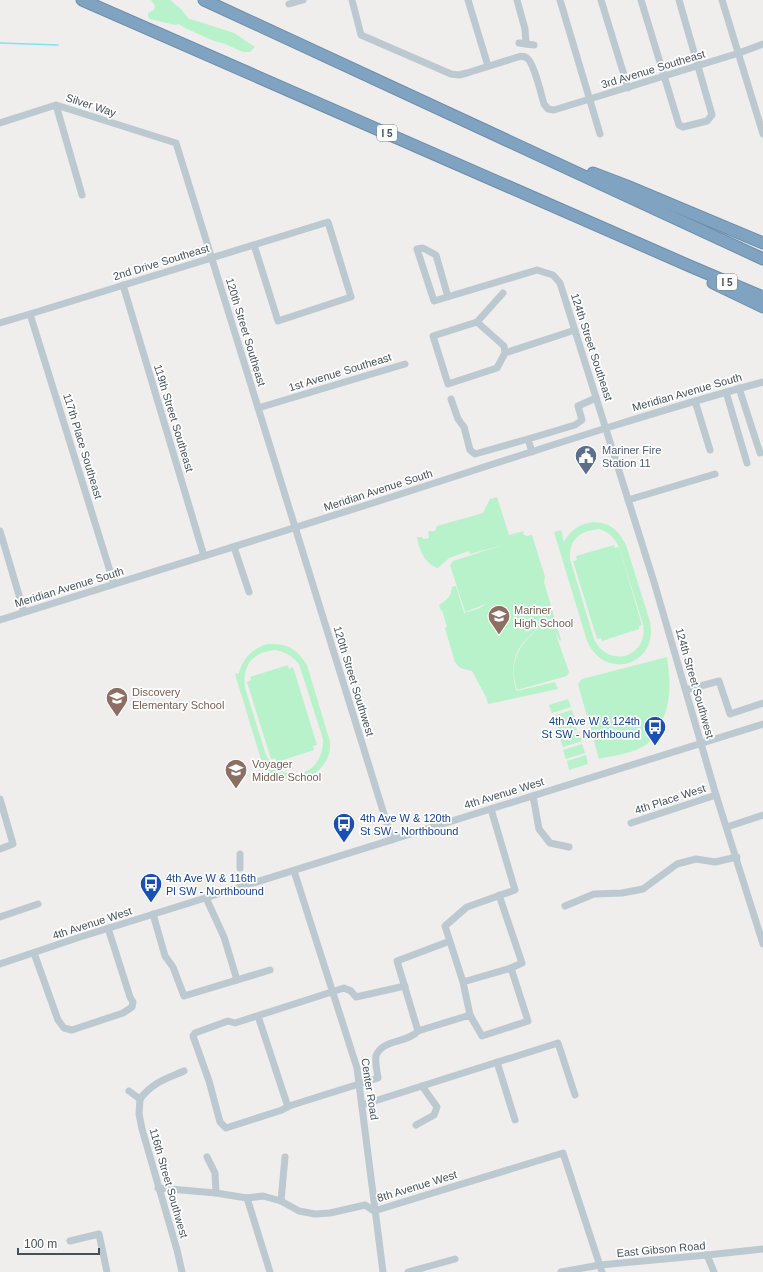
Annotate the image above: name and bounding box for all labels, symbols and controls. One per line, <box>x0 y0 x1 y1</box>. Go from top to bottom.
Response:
street label: 3rd Avenue Southeast <box>600 47 706 91</box>
street label: Silver Way <box>64 91 118 119</box>
road number: I 5 <box>377 125 397 141</box>
street label: 2nd Drive Southeast <box>112 242 210 282</box>
road number: I 5 <box>717 274 737 290</box>
street label: 120th Street Southeast <box>224 276 268 388</box>
street label: 124th Street Southeast <box>569 292 615 402</box>
street label: 1st Avenue Southeast <box>287 351 393 393</box>
street label: 119th Street Southeast <box>152 363 196 473</box>
street label: Meridian Avenue South <box>631 371 743 413</box>
street label: 117th Place Southeast <box>61 392 105 500</box>
public building icon: Mariner Fire Station 11 <box>573 443 599 476</box>
place label: Mariner Fire Station 11 <box>602 444 661 469</box>
street label: Meridian Avenue South <box>322 467 434 513</box>
street label: Meridian Avenue South <box>13 565 125 609</box>
school or university icon: Mariner High School <box>486 603 512 636</box>
place label: Mariner High School <box>514 604 573 629</box>
street label: 120th Street Southwest <box>332 625 376 737</box>
street label: 124th Street Southwest <box>673 626 717 740</box>
school or university icon: Discovery Elementary School <box>104 685 130 718</box>
place label: Discovery Elementary School <box>132 686 224 711</box>
bus stop icon: 4th Ave W & 124th St SW - Northbound <box>642 714 668 747</box>
place label: 4th Ave W & 124th St SW - Northbound <box>542 715 640 740</box>
school or university icon: Voyager Middle School <box>223 757 249 790</box>
place label: Voyager Middle School <box>252 758 321 783</box>
street label: 4th Avenue West <box>463 775 545 811</box>
street label: 4th Place West <box>633 782 707 816</box>
bus stop icon: 4th Ave W & 120th St SW - Northbound <box>331 811 357 844</box>
place label: 4th Ave W & 120th St SW - Northbound <box>360 812 458 837</box>
bus stop icon: 4th Ave W & 116th Pl SW - Northbound <box>138 871 164 904</box>
place label: 4th Ave W & 116th Pl SW - Northbound <box>166 872 264 897</box>
street label: 4th Avenue West <box>51 905 133 941</box>
street label: Center Road <box>359 1057 381 1121</box>
street label: 116th Street Southwest <box>148 1127 190 1239</box>
street label: 8th Avenue West <box>376 1168 458 1204</box>
scale bar <box>18 1230 99 1256</box>
text: 100 m <box>24 1237 57 1251</box>
street label: East Gibson Road <box>616 1239 706 1259</box>

